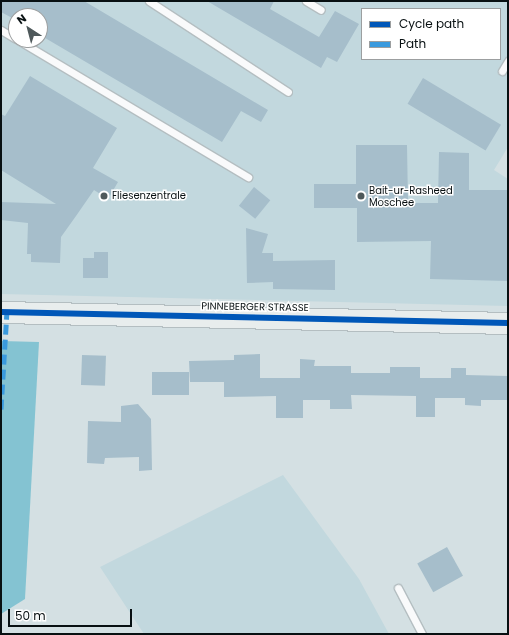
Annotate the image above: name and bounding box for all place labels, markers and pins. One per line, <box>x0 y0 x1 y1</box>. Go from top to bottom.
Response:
place label: Bait-ur-Rasheed Moschee <box>369 184 453 208</box>
place label: Fliesenzentrale <box>112 190 186 202</box>
marker: Fliesenzentrale <box>99 191 109 201</box>
marker: Bait-ur-Rasheed Moschee <box>356 191 366 201</box>

